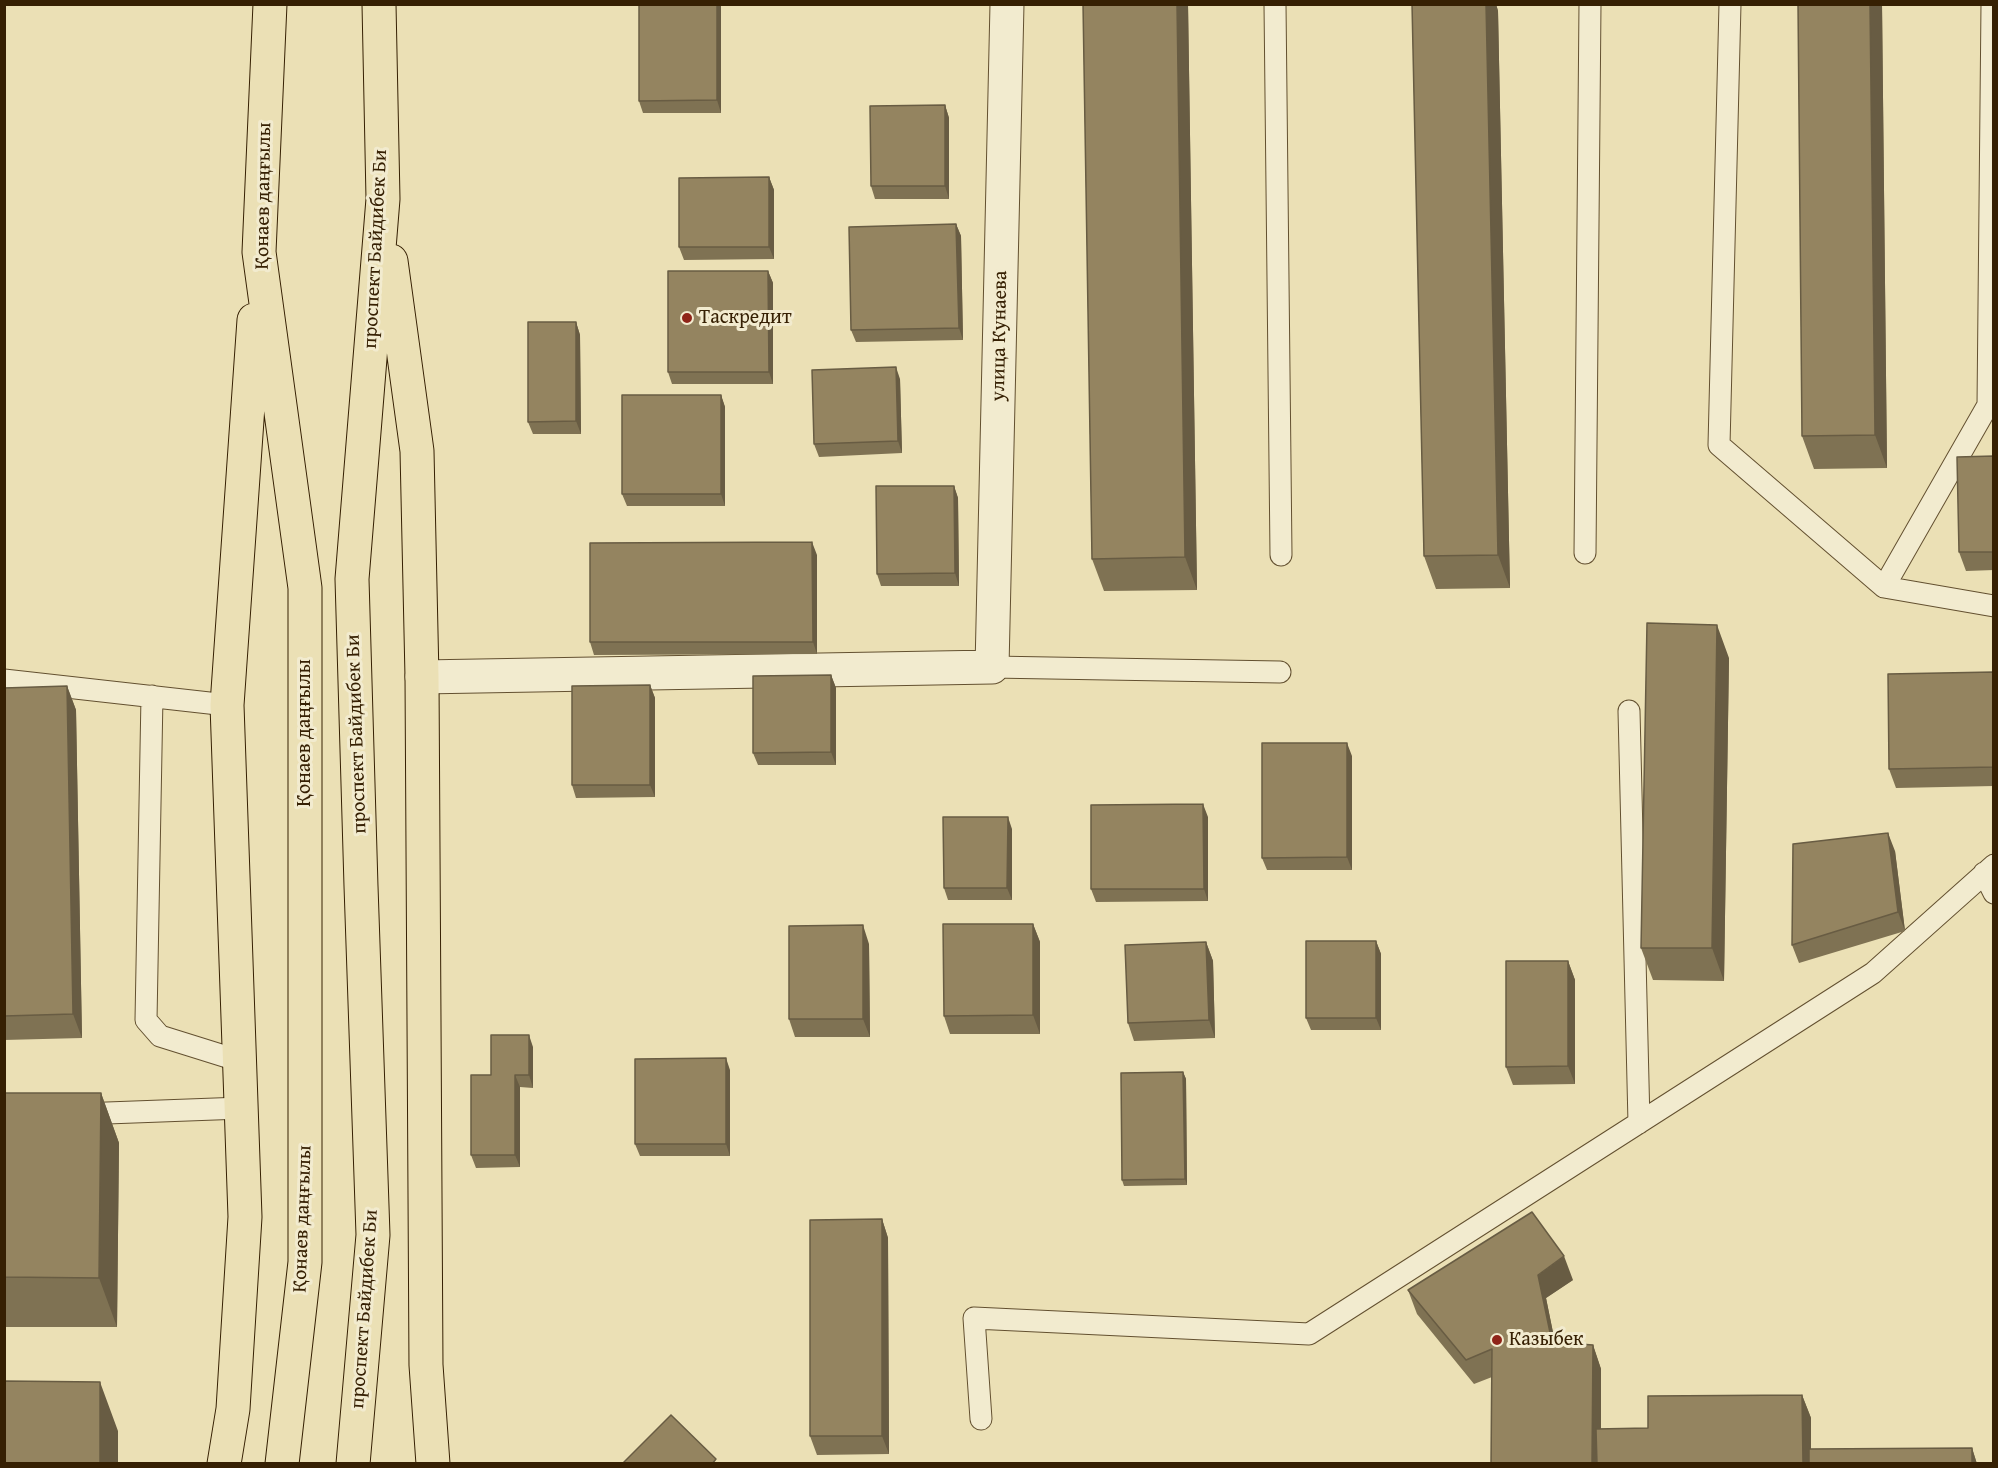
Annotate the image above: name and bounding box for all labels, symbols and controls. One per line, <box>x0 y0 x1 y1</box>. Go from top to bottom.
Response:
street label: Қонаев даңғылы <box>251 122 277 270</box>
street label: проспект Байдибек Би <box>359 149 393 349</box>
street label: улица Кунаева <box>987 270 1013 402</box>
place label: Таскредит <box>699 306 792 330</box>
marker: Таскредит <box>680 311 694 325</box>
street label: проспект Байдибек Би <box>342 634 372 834</box>
street label: Қонаев даңғылы <box>293 659 317 807</box>
street label: Қонаев даңғылы <box>288 1145 318 1293</box>
street label: проспект Байдибек Би <box>346 1209 384 1409</box>
place label: Казыбек <box>1509 1328 1584 1352</box>
marker: Казыбек <box>1490 1333 1504 1347</box>

